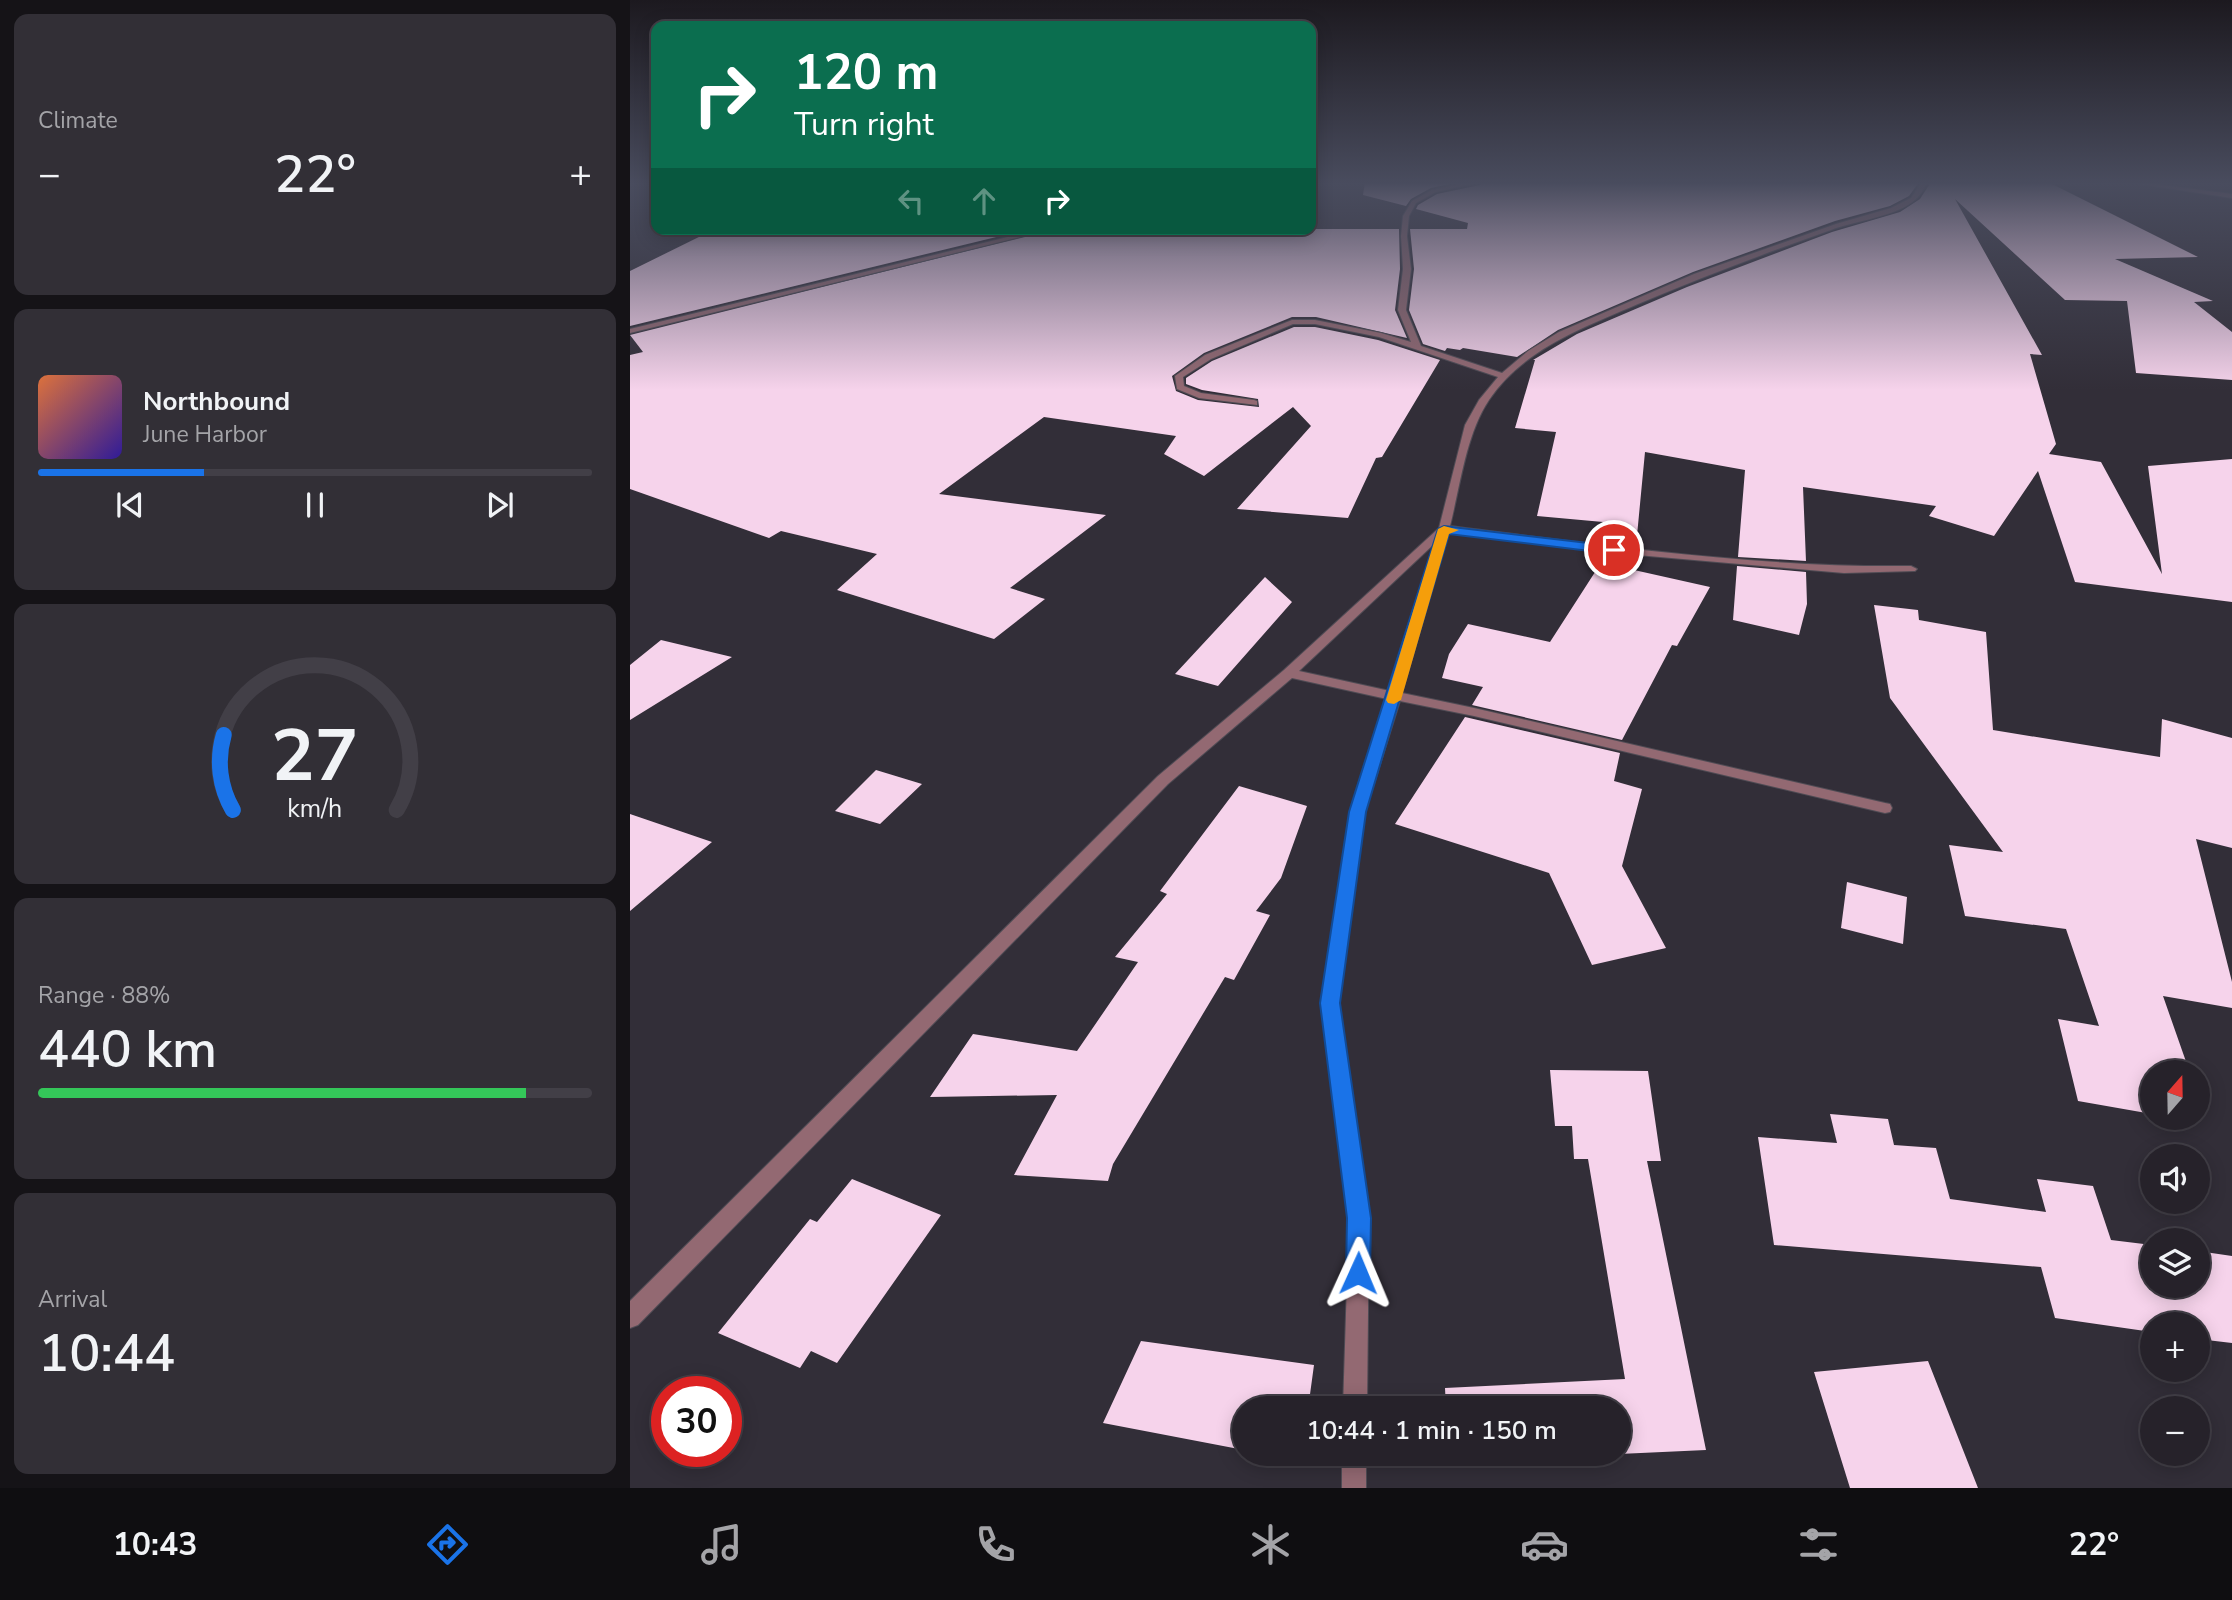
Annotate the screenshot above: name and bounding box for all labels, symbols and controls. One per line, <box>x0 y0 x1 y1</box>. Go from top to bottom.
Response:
text: 120 m <box>794 39 938 106</box>
icon: right <box>679 49 770 140</box>
text: Turn right <box>794 103 934 146</box>
text: Climate <box>38 105 118 136</box>
text: 22° <box>274 139 356 210</box>
text: − <box>38 149 61 200</box>
text: + <box>569 149 592 200</box>
icon: left <box>892 182 930 220</box>
icon: ahead <box>965 182 1003 220</box>
icon: right <box>1038 182 1076 220</box>
text: Northbound <box>143 384 290 419</box>
text: June Harbor <box>143 419 267 450</box>
icon: previous <box>111 486 149 524</box>
icon: pause <box>296 486 334 524</box>
icon: next <box>481 486 519 524</box>
pin <box>1584 520 1644 580</box>
icon: arrive <box>1595 531 1633 569</box>
text: 27 <box>271 706 359 806</box>
text: km/h <box>287 792 343 826</box>
text: Range · 88% <box>38 980 170 1011</box>
text: 440 km <box>38 1014 217 1085</box>
north arrow <box>2140 1060 2210 1130</box>
map controls <box>2140 1060 2210 1466</box>
button: sound <box>2140 1144 2210 1214</box>
button: layers <box>2140 1228 2210 1298</box>
position arrow <box>1321 1236 1395 1310</box>
text: Arrival <box>38 1284 107 1315</box>
button: + <box>2140 1312 2210 1382</box>
text: 10:44 <box>38 1318 175 1389</box>
speed limit sign: 30 <box>651 1376 742 1467</box>
button: − <box>2140 1396 2210 1466</box>
text: 10:44 · 1 min · 150 m <box>1306 1413 1557 1448</box>
icon: directions <box>423 1520 472 1569</box>
icon: music <box>697 1520 746 1569</box>
icon: phone <box>971 1520 1020 1569</box>
icon: climate <box>1246 1520 1295 1569</box>
icon: car <box>1520 1520 1569 1569</box>
icon: filters <box>1794 1520 1843 1569</box>
text: 10:43 <box>113 1523 197 1566</box>
text: 22° <box>2069 1523 2119 1566</box>

